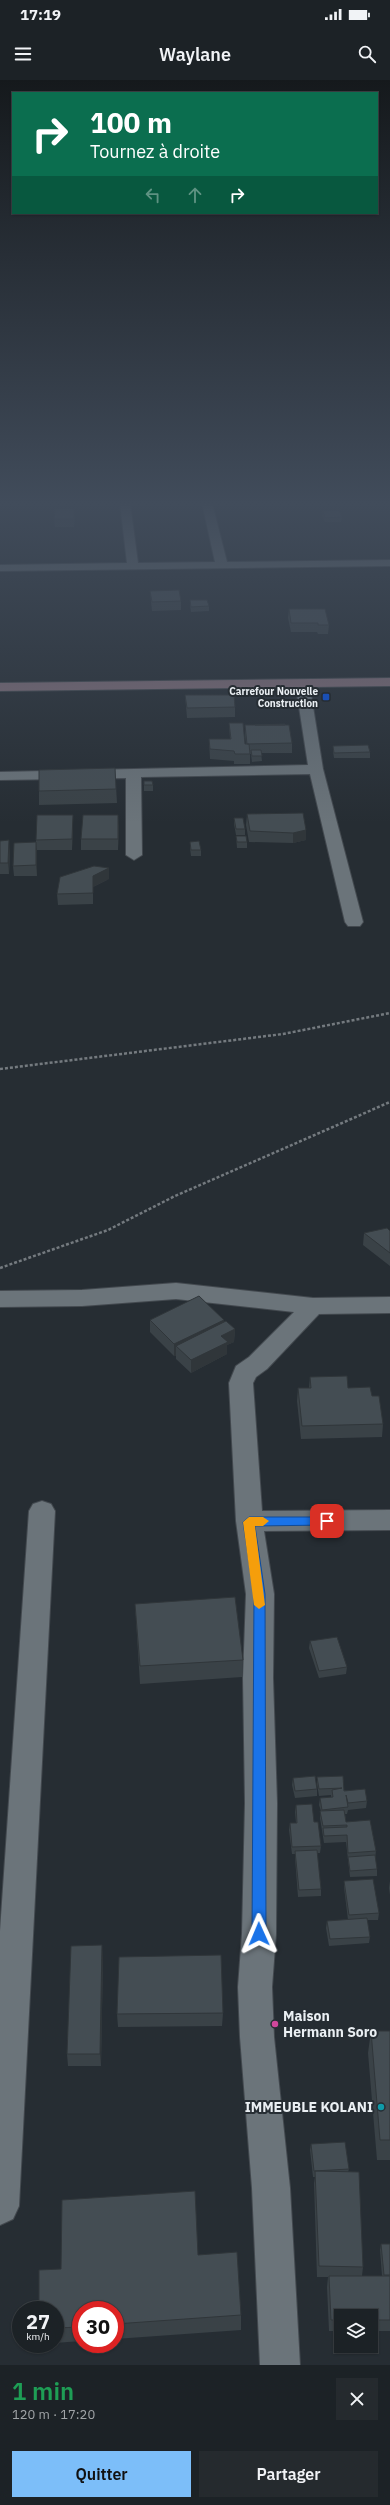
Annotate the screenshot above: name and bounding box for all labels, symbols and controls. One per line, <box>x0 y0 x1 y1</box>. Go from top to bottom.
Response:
text: 17:19 <box>20 5 61 24</box>
icon: menu <box>12 43 34 65</box>
text: Waylane <box>159 43 231 66</box>
icon: search <box>356 43 378 65</box>
text: 100 m <box>90 104 172 141</box>
icon: right <box>24 108 76 160</box>
text: Tournez à droite <box>90 140 220 163</box>
icon: left <box>142 184 164 206</box>
icon: ahead <box>184 184 206 206</box>
icon: right <box>226 184 248 206</box>
place label: Carrefour Nouvelle Construction <box>229 685 318 710</box>
marker: Carrefour Nouvelle Construction <box>321 692 331 702</box>
pin <box>310 1504 344 1538</box>
icon: arrive <box>316 1510 338 1532</box>
position arrow <box>238 1913 280 1955</box>
place label: Maison Hermann Soro <box>283 2007 377 2041</box>
marker: Maison Hermann Soro <box>270 2019 280 2029</box>
place label: IMMEUBLE KOLANI <box>245 2098 373 2116</box>
marker: IMMEUBLE KOLANI <box>376 2102 386 2112</box>
speed limit sign: 30 <box>72 2301 124 2353</box>
text: 27 <box>26 2308 50 2335</box>
map controls <box>334 2309 378 2353</box>
button: layers <box>334 2309 378 2353</box>
text: km/h <box>26 2330 50 2343</box>
text: 1 min <box>12 2375 74 2407</box>
button: close <box>336 2378 378 2420</box>
text: 120 m · 17:20 <box>12 2406 95 2423</box>
button: Quitter <box>12 2451 191 2497</box>
button: Partager <box>199 2451 378 2497</box>

